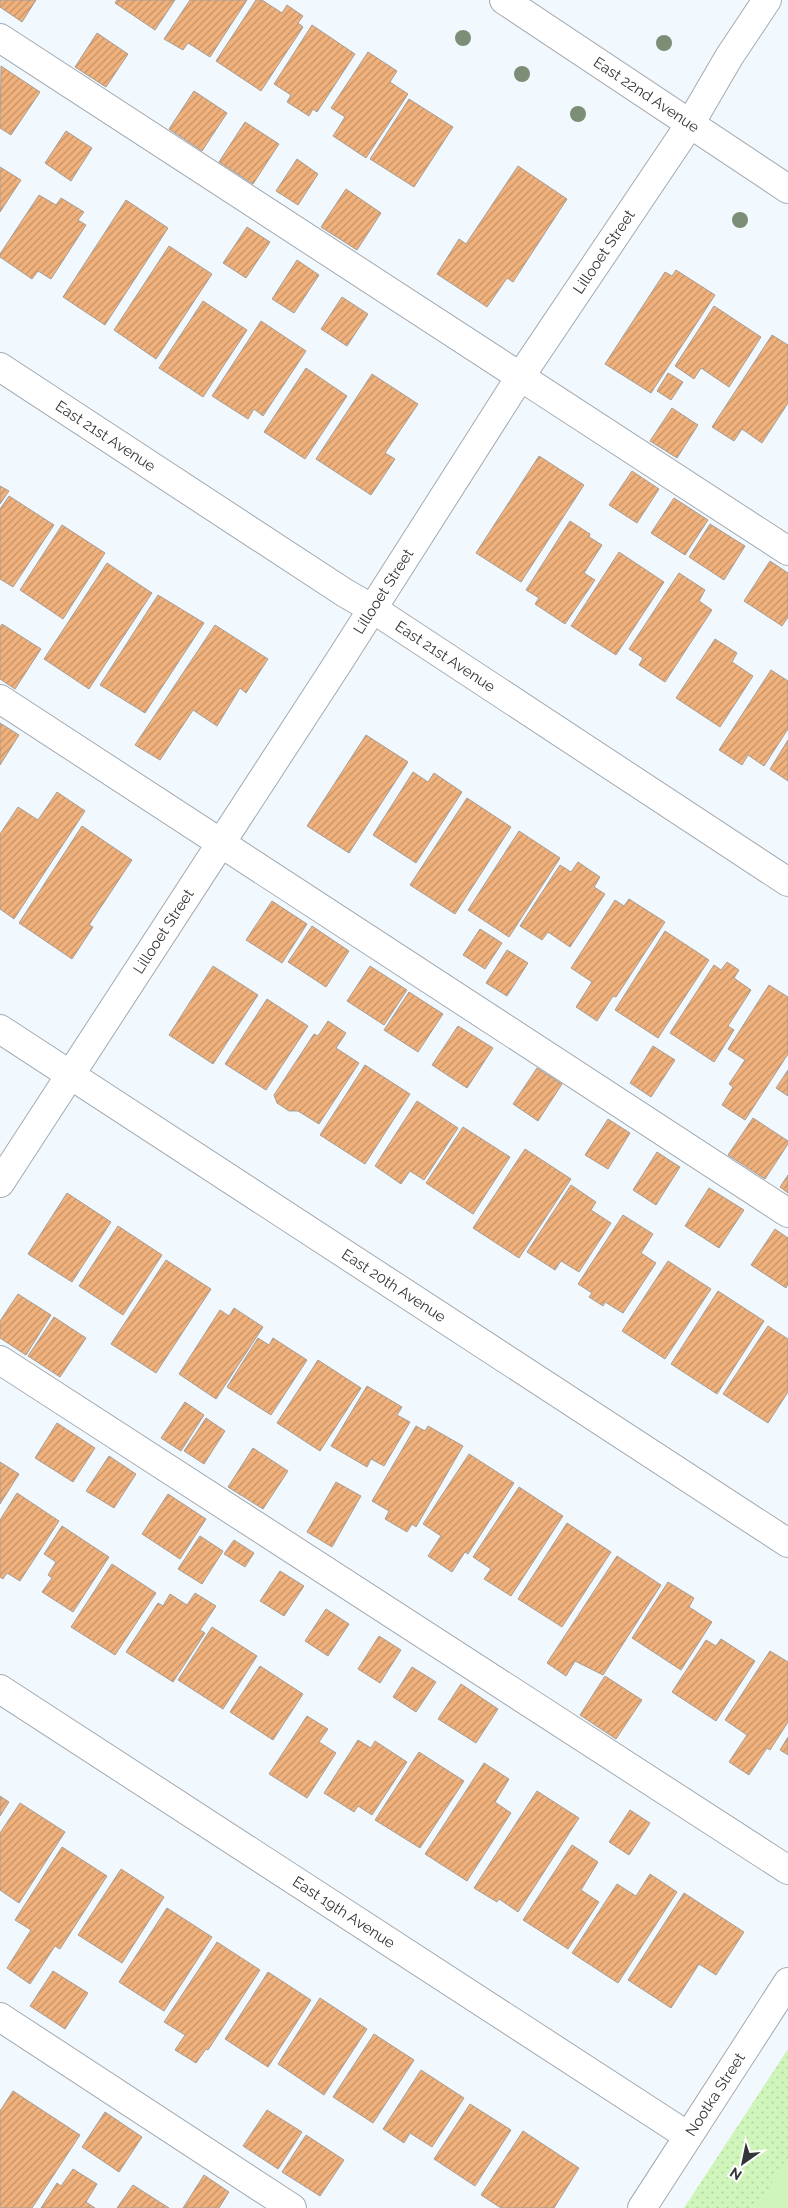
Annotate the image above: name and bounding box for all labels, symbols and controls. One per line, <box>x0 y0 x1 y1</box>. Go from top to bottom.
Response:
street label: East 22nd Avenue <box>590 53 703 136</box>
street label: Lillooet Street <box>569 206 639 297</box>
street label: East 21st Avenue <box>52 397 159 475</box>
street label: Lillooet Street <box>350 546 417 637</box>
street label: East 21st Avenue <box>392 617 499 696</box>
street label: Lillooet Street <box>129 886 198 977</box>
street label: East 20th Avenue <box>338 1245 449 1326</box>
street label: East 19th Avenue <box>289 1873 399 1952</box>
street label: Nootka Street <box>682 2049 749 2140</box>
north arrow <box>718 2138 768 2188</box>
text: N <box>727 2164 745 2184</box>

